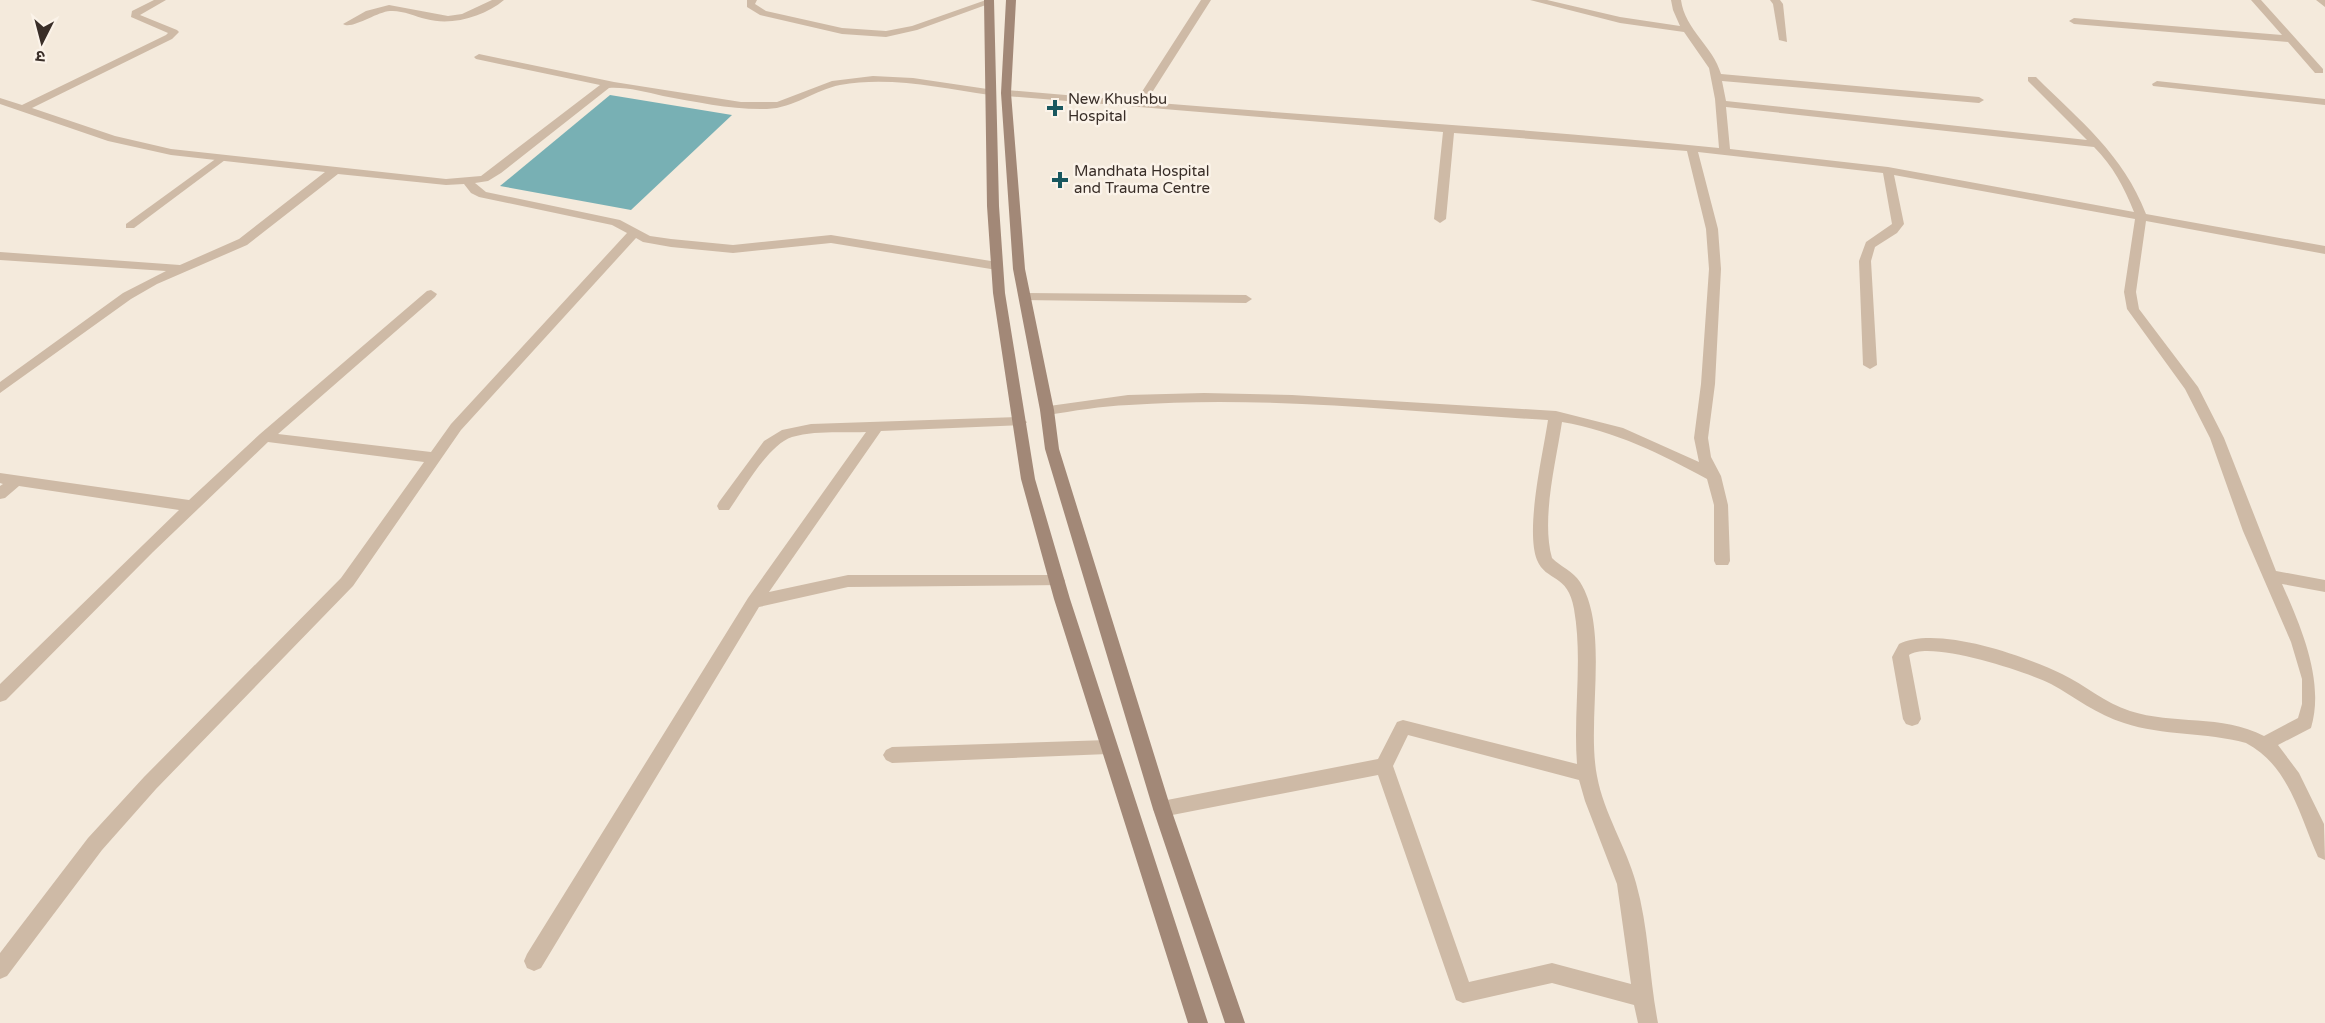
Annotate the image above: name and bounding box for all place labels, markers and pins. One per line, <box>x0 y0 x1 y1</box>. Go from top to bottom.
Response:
place label: New Khushbu Hospital <box>1068 90 1167 125</box>
marker: New Khushbu Hospital <box>1046 99 1064 117</box>
place label: Mandhata Hospital and Trauma Centre <box>1074 162 1210 197</box>
marker: Mandhata Hospital and Trauma Centre <box>1051 171 1069 189</box>

